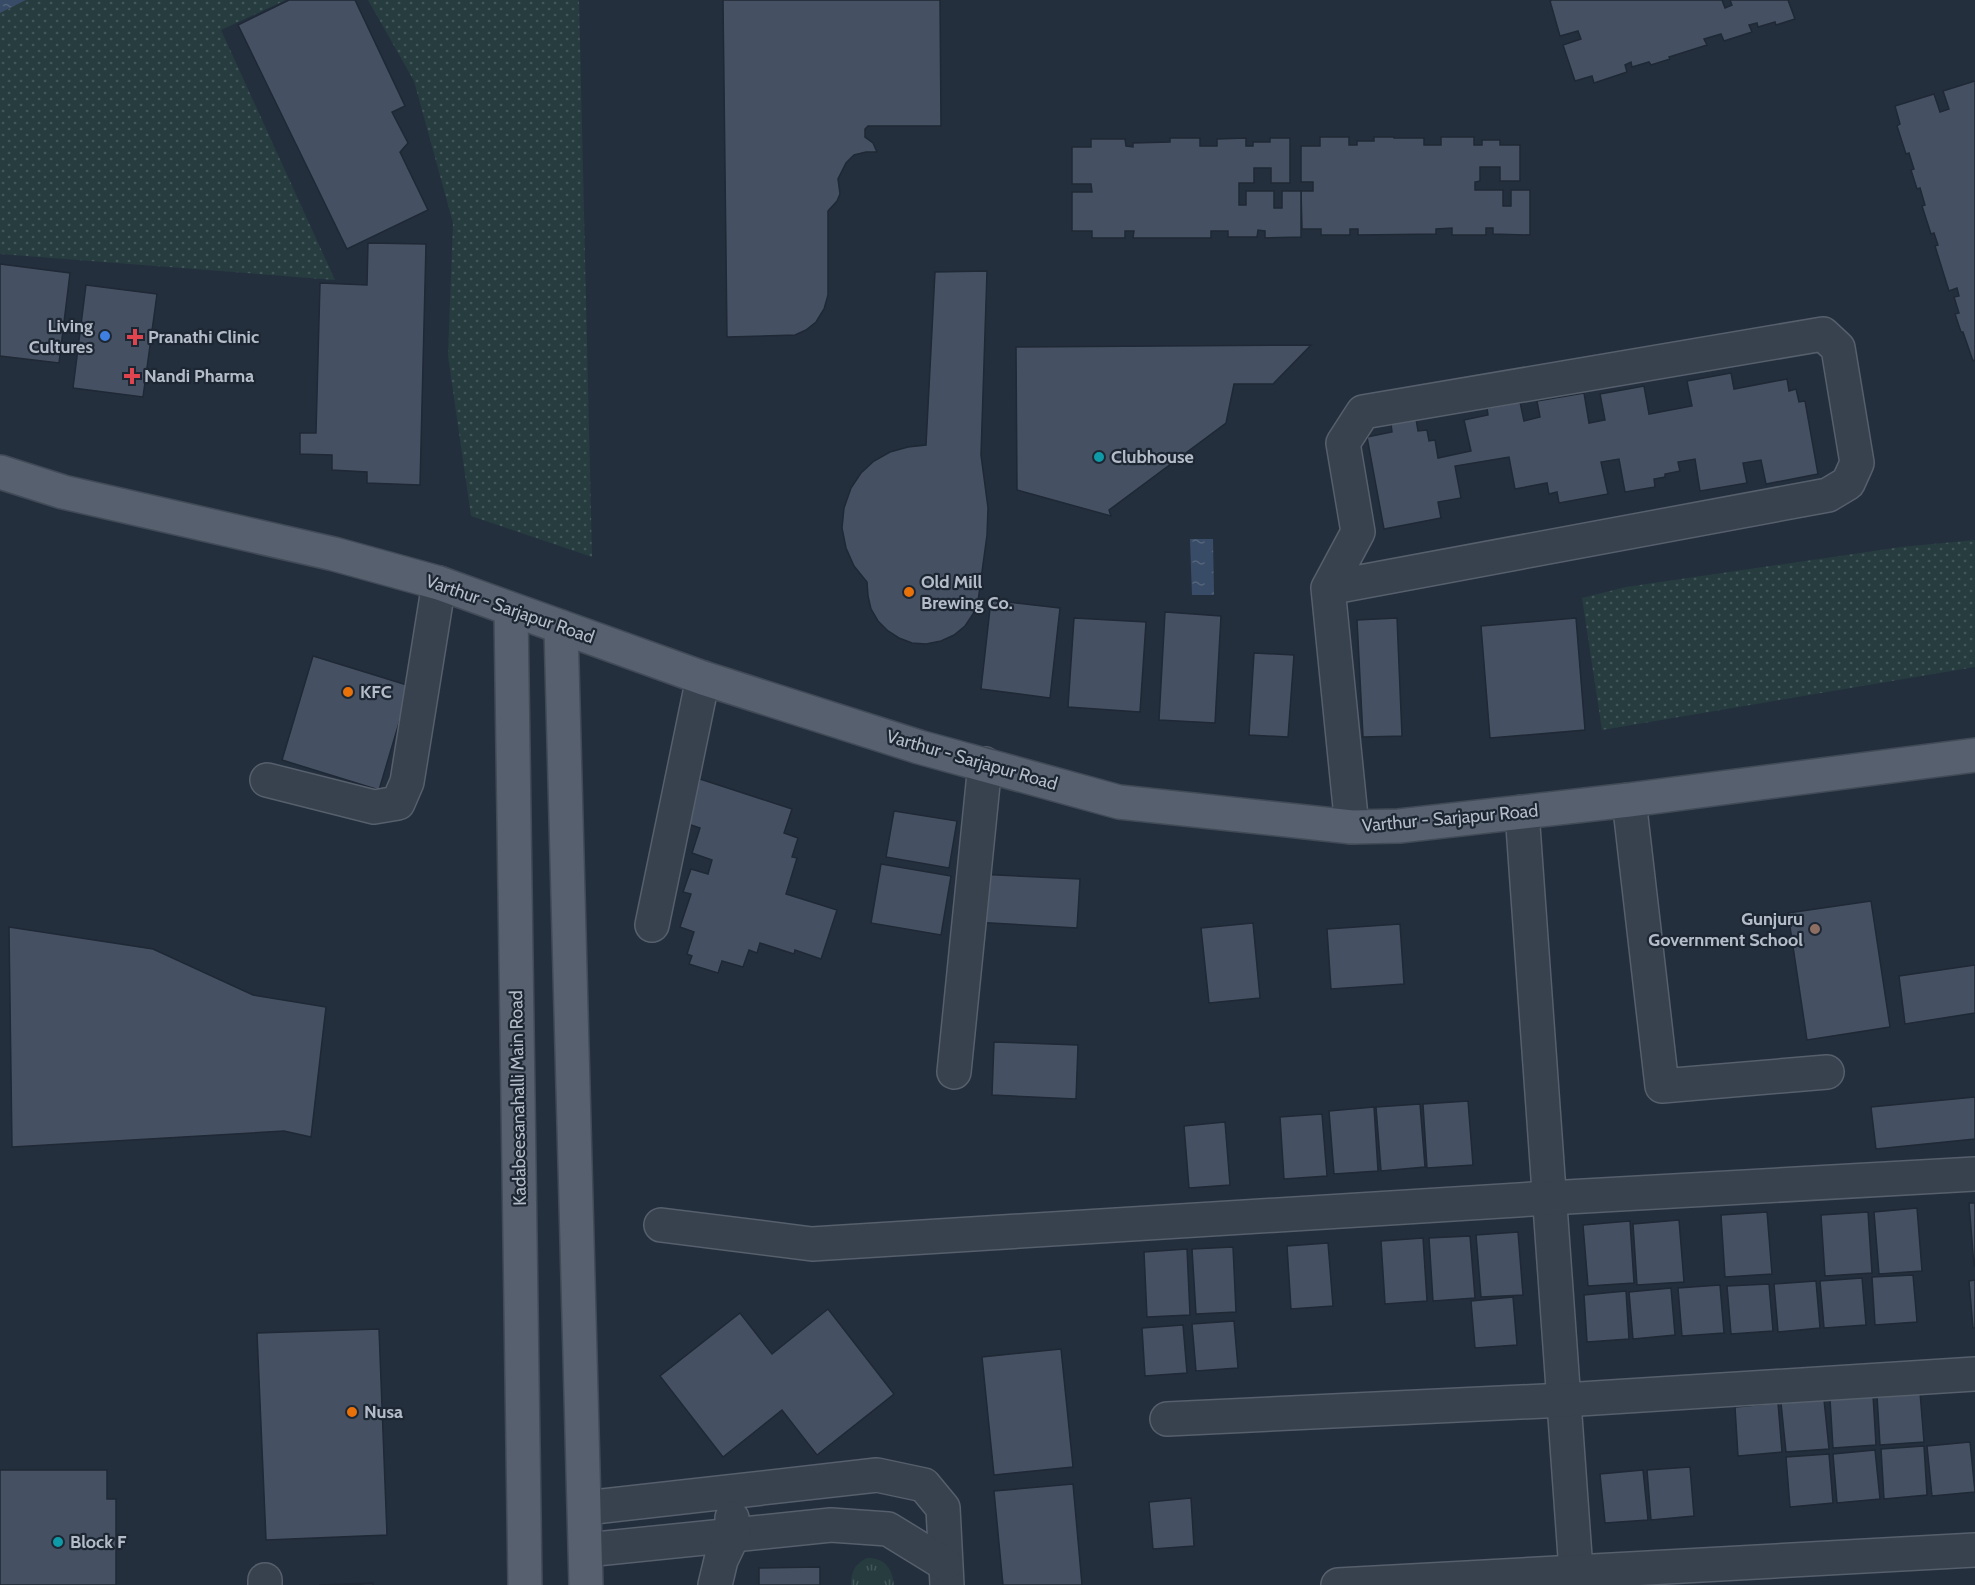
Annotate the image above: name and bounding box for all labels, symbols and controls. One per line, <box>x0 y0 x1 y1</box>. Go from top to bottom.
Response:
place label: Living Cultures <box>29 315 93 358</box>
place label: Pranathi Clinic <box>148 326 259 348</box>
marker: Pranathi Clinic <box>126 328 144 346</box>
marker: Living Cultures <box>98 329 112 343</box>
place label: Nandi Pharma <box>144 365 254 387</box>
marker: Nandi Pharma <box>125 369 139 383</box>
place label: Clubhouse <box>1111 446 1194 468</box>
marker: Clubhouse <box>1092 450 1106 464</box>
street label: Varthur - Sarjapur Road <box>423 570 597 648</box>
place label: Old Mill Brewing Co. <box>921 571 1013 614</box>
marker: Old Mill Brewing Co. <box>902 585 916 599</box>
place label: KFC <box>360 681 392 703</box>
marker: KFC <box>341 685 355 699</box>
street label: Varthur - Sarjapur Road <box>884 725 1060 795</box>
street label: Varthur - Sarjapur Road <box>1361 799 1539 837</box>
place label: Gunjuru Government School <box>1648 908 1803 951</box>
marker: Gunjuru Government School <box>1808 922 1822 936</box>
street label: Kadabeesanahalli Main Road <box>505 990 531 1206</box>
place label: Nusa <box>364 1401 403 1423</box>
marker: Nusa <box>345 1405 359 1419</box>
place label: Block F <box>70 1531 127 1553</box>
marker: Block F <box>51 1535 65 1549</box>

